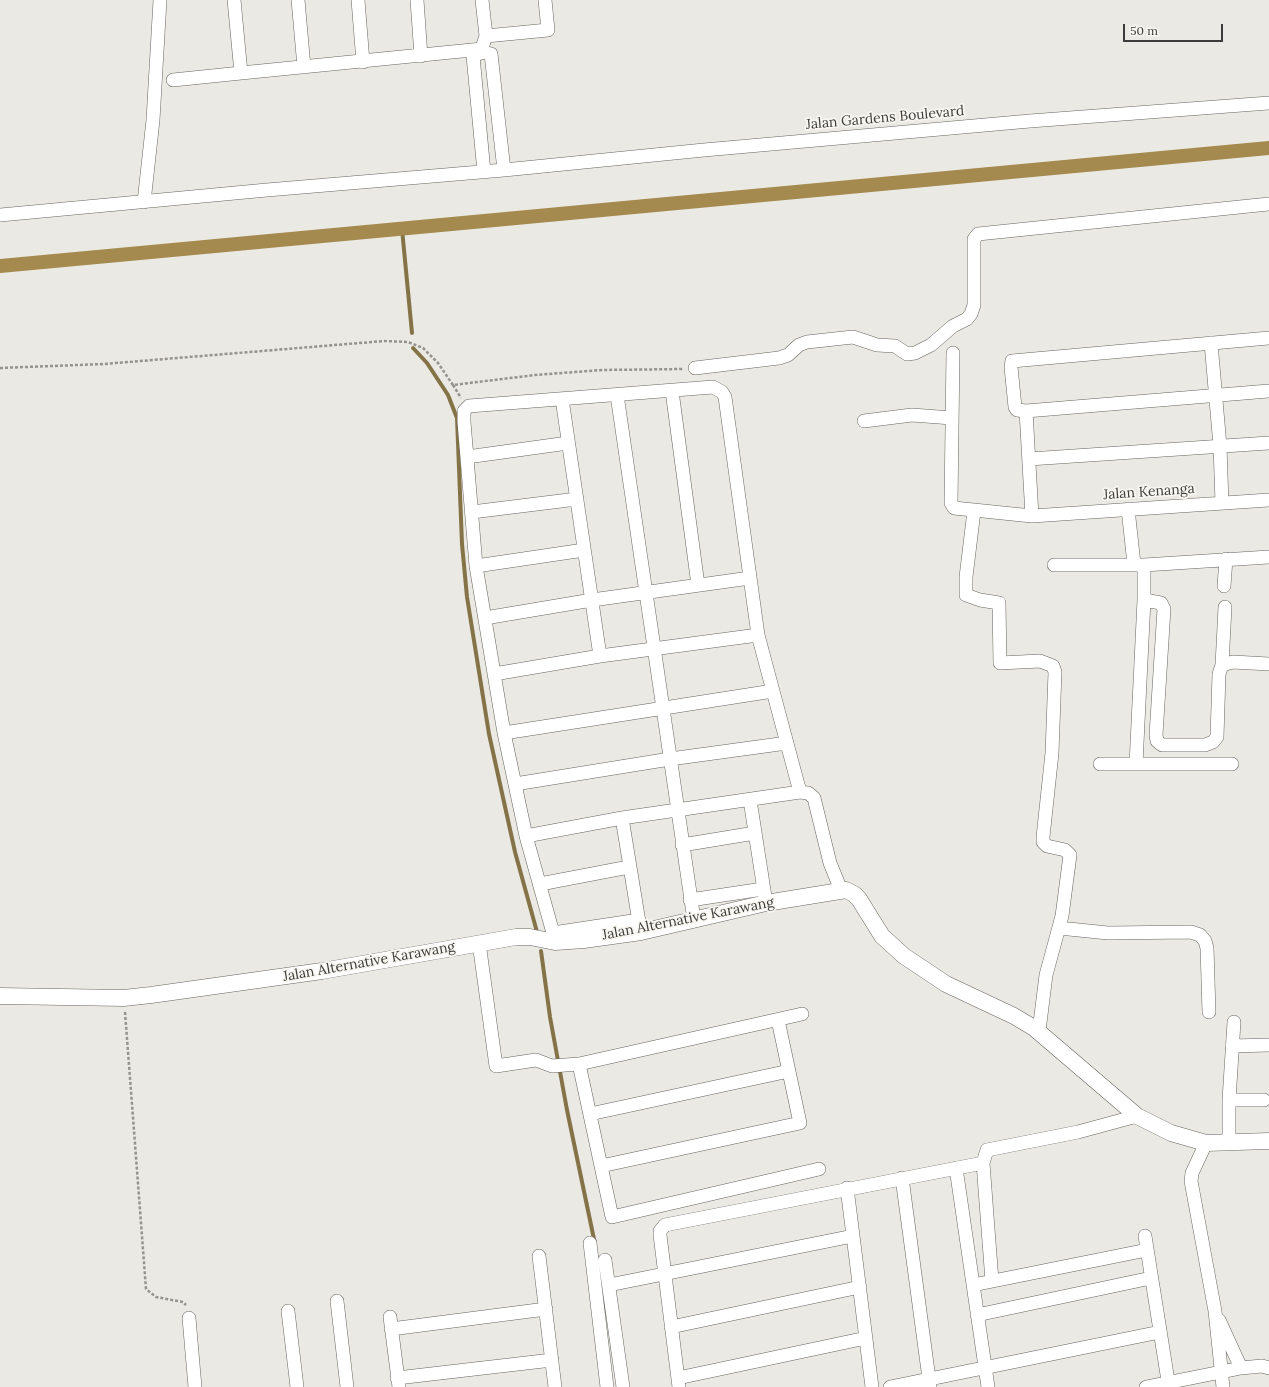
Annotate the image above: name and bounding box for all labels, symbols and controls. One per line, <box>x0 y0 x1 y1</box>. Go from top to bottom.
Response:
scale bar <box>1125 16 1225 42</box>
text: 50 m <box>1130 23 1158 38</box>
street label: Jalan Gardens Boulevard <box>805 103 965 133</box>
street label: Jalan Kenanga <box>1103 480 1195 504</box>
street label: Jalan Alternative Karawang <box>601 894 775 944</box>
street label: Jalan Alternative Karawang <box>282 939 456 985</box>

